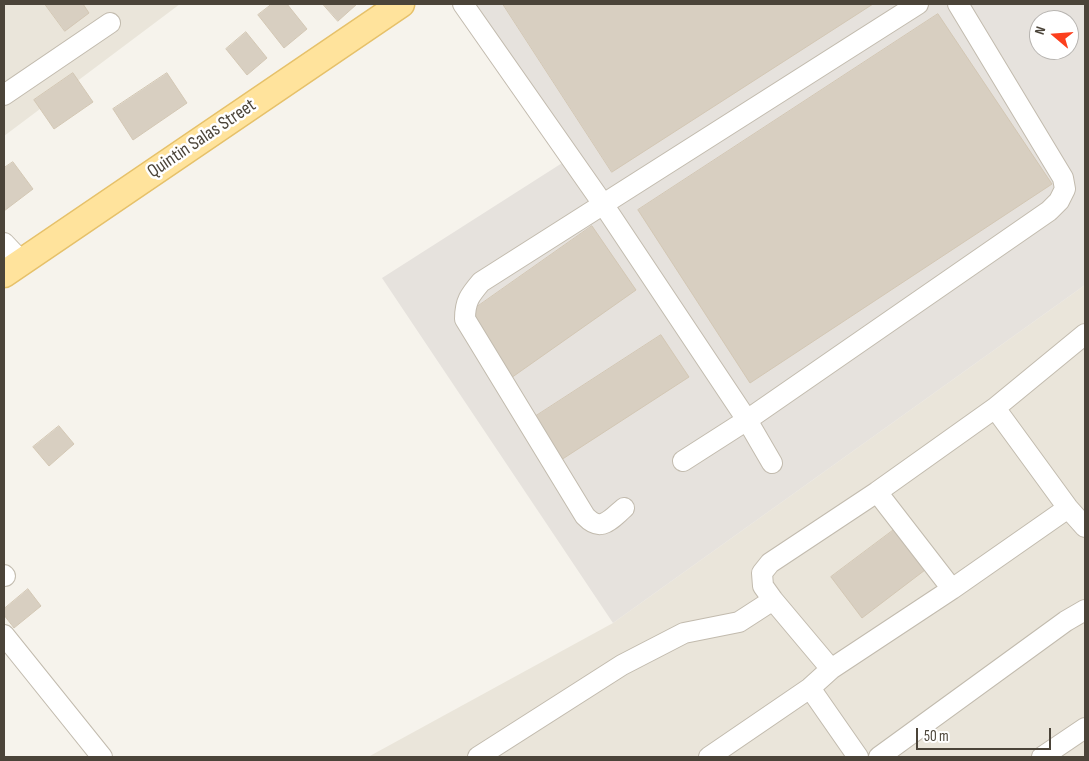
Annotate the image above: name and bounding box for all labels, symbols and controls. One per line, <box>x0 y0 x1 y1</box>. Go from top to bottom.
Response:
north arrow <box>1029 10 1079 60</box>
text: N <box>1031 24 1049 37</box>
street label: Quintin Salas Street <box>143 94 261 184</box>
scale bar <box>919 718 1054 750</box>
text: 50 m <box>924 727 949 746</box>

